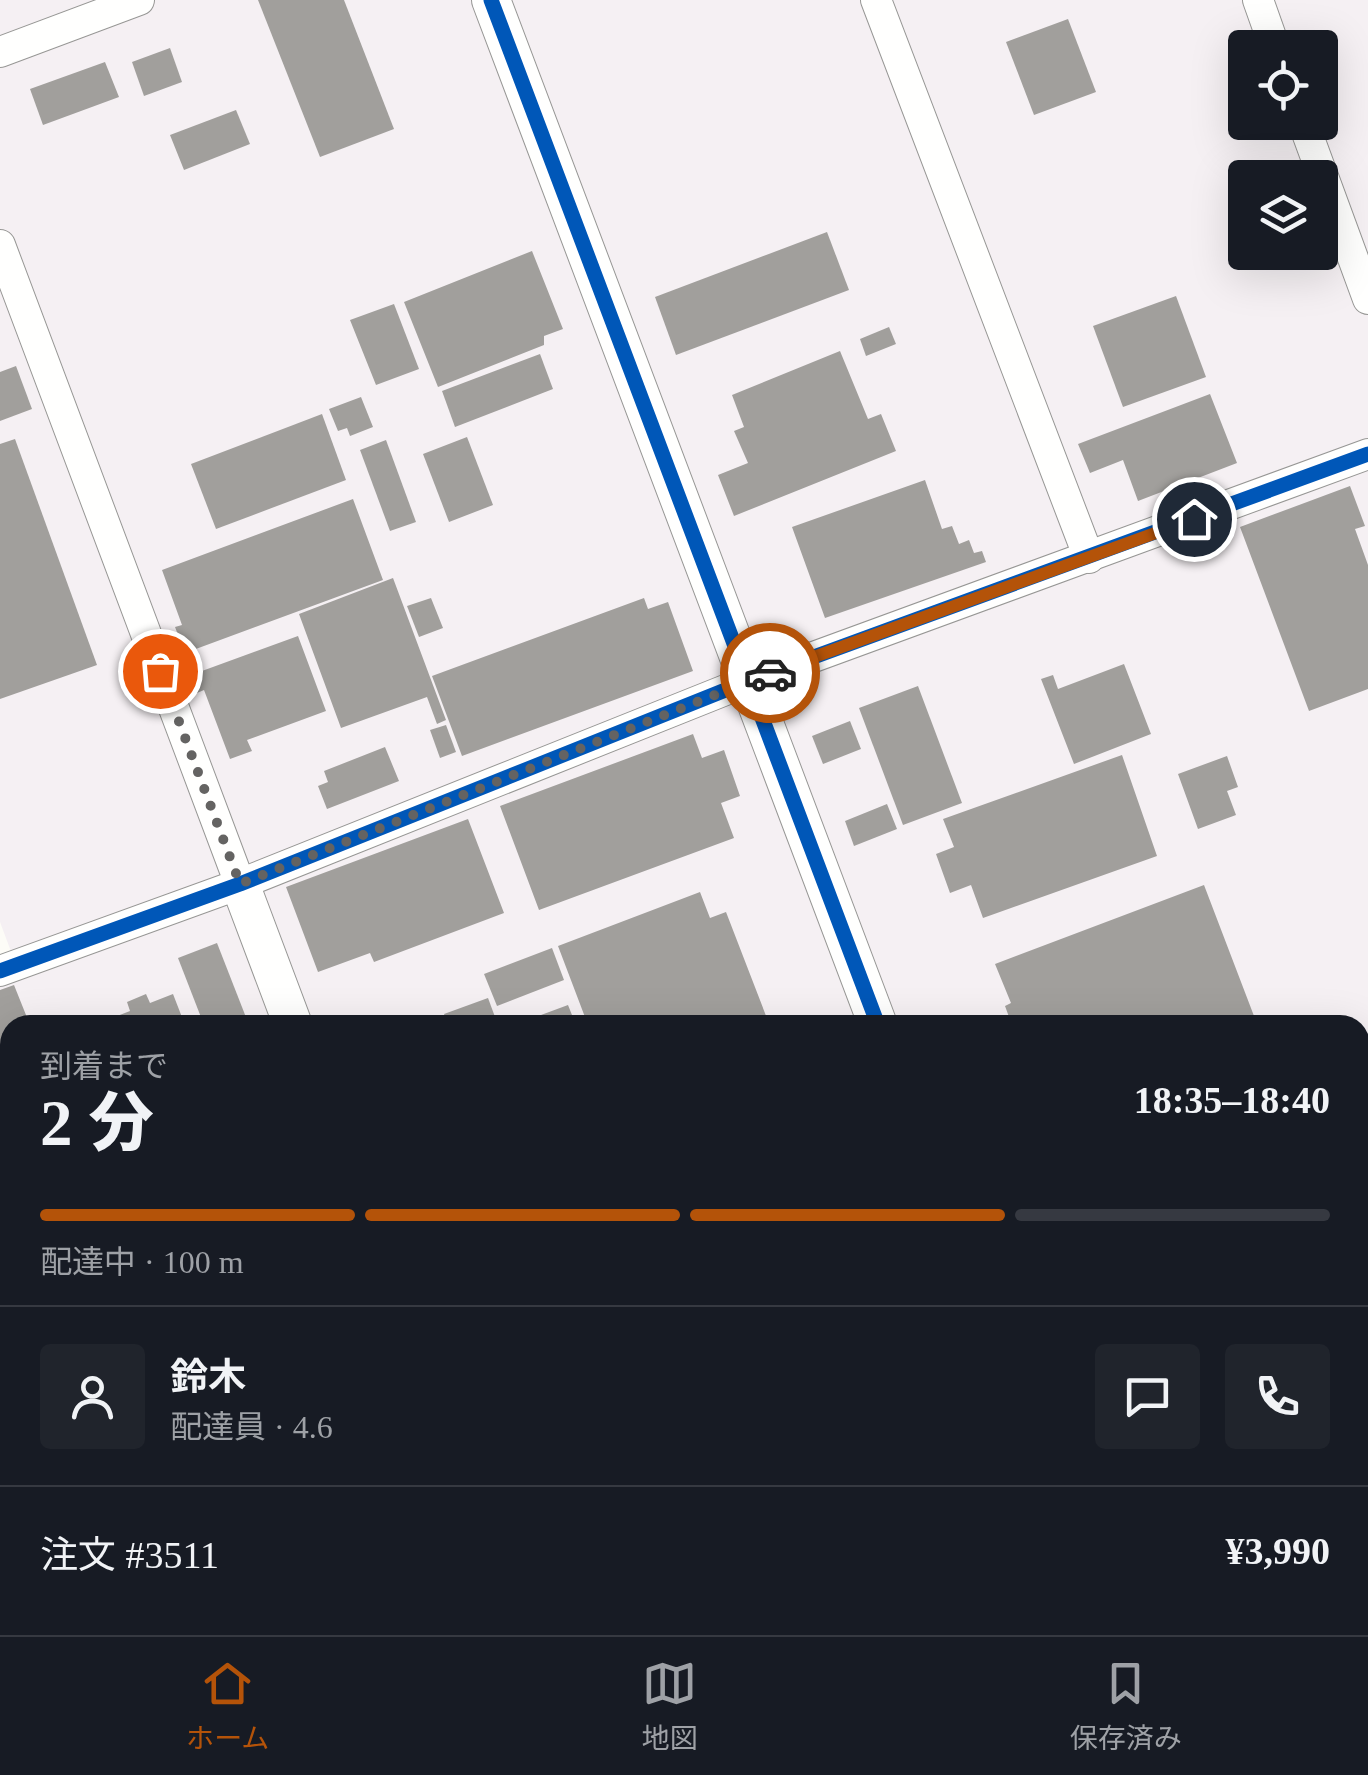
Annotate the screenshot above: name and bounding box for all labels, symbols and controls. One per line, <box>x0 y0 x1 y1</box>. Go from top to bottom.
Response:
map controls <box>1228 30 1338 270</box>
button: locate <box>1228 30 1338 140</box>
button: layers <box>1228 160 1338 270</box>
pin <box>1152 477 1237 562</box>
icon: home <box>1167 492 1222 547</box>
courier <box>720 623 820 723</box>
pin <box>118 629 203 714</box>
icon: bag <box>133 644 188 699</box>
icon: car <box>743 646 798 701</box>
text: 到着まで <box>40 1048 168 1084</box>
text: 18:35–18:40 <box>1134 1079 1330 1121</box>
text: 2 分 <box>40 1087 154 1159</box>
text: 配達中 · 100 m <box>40 1244 244 1280</box>
button: person <box>40 1344 145 1449</box>
button: chat <box>1095 1344 1200 1449</box>
button: phone <box>1225 1344 1330 1449</box>
text: 鈴木 <box>170 1356 246 1398</box>
text: 配達員 · 4.6 <box>170 1409 333 1445</box>
text: ¥3,990 <box>1226 1530 1330 1572</box>
text: 注文 #3511 <box>40 1534 219 1576</box>
tab: ホーム <box>186 1656 269 1756</box>
tab: 地図 <box>642 1656 698 1756</box>
tab: 保存済み <box>1070 1656 1182 1756</box>

